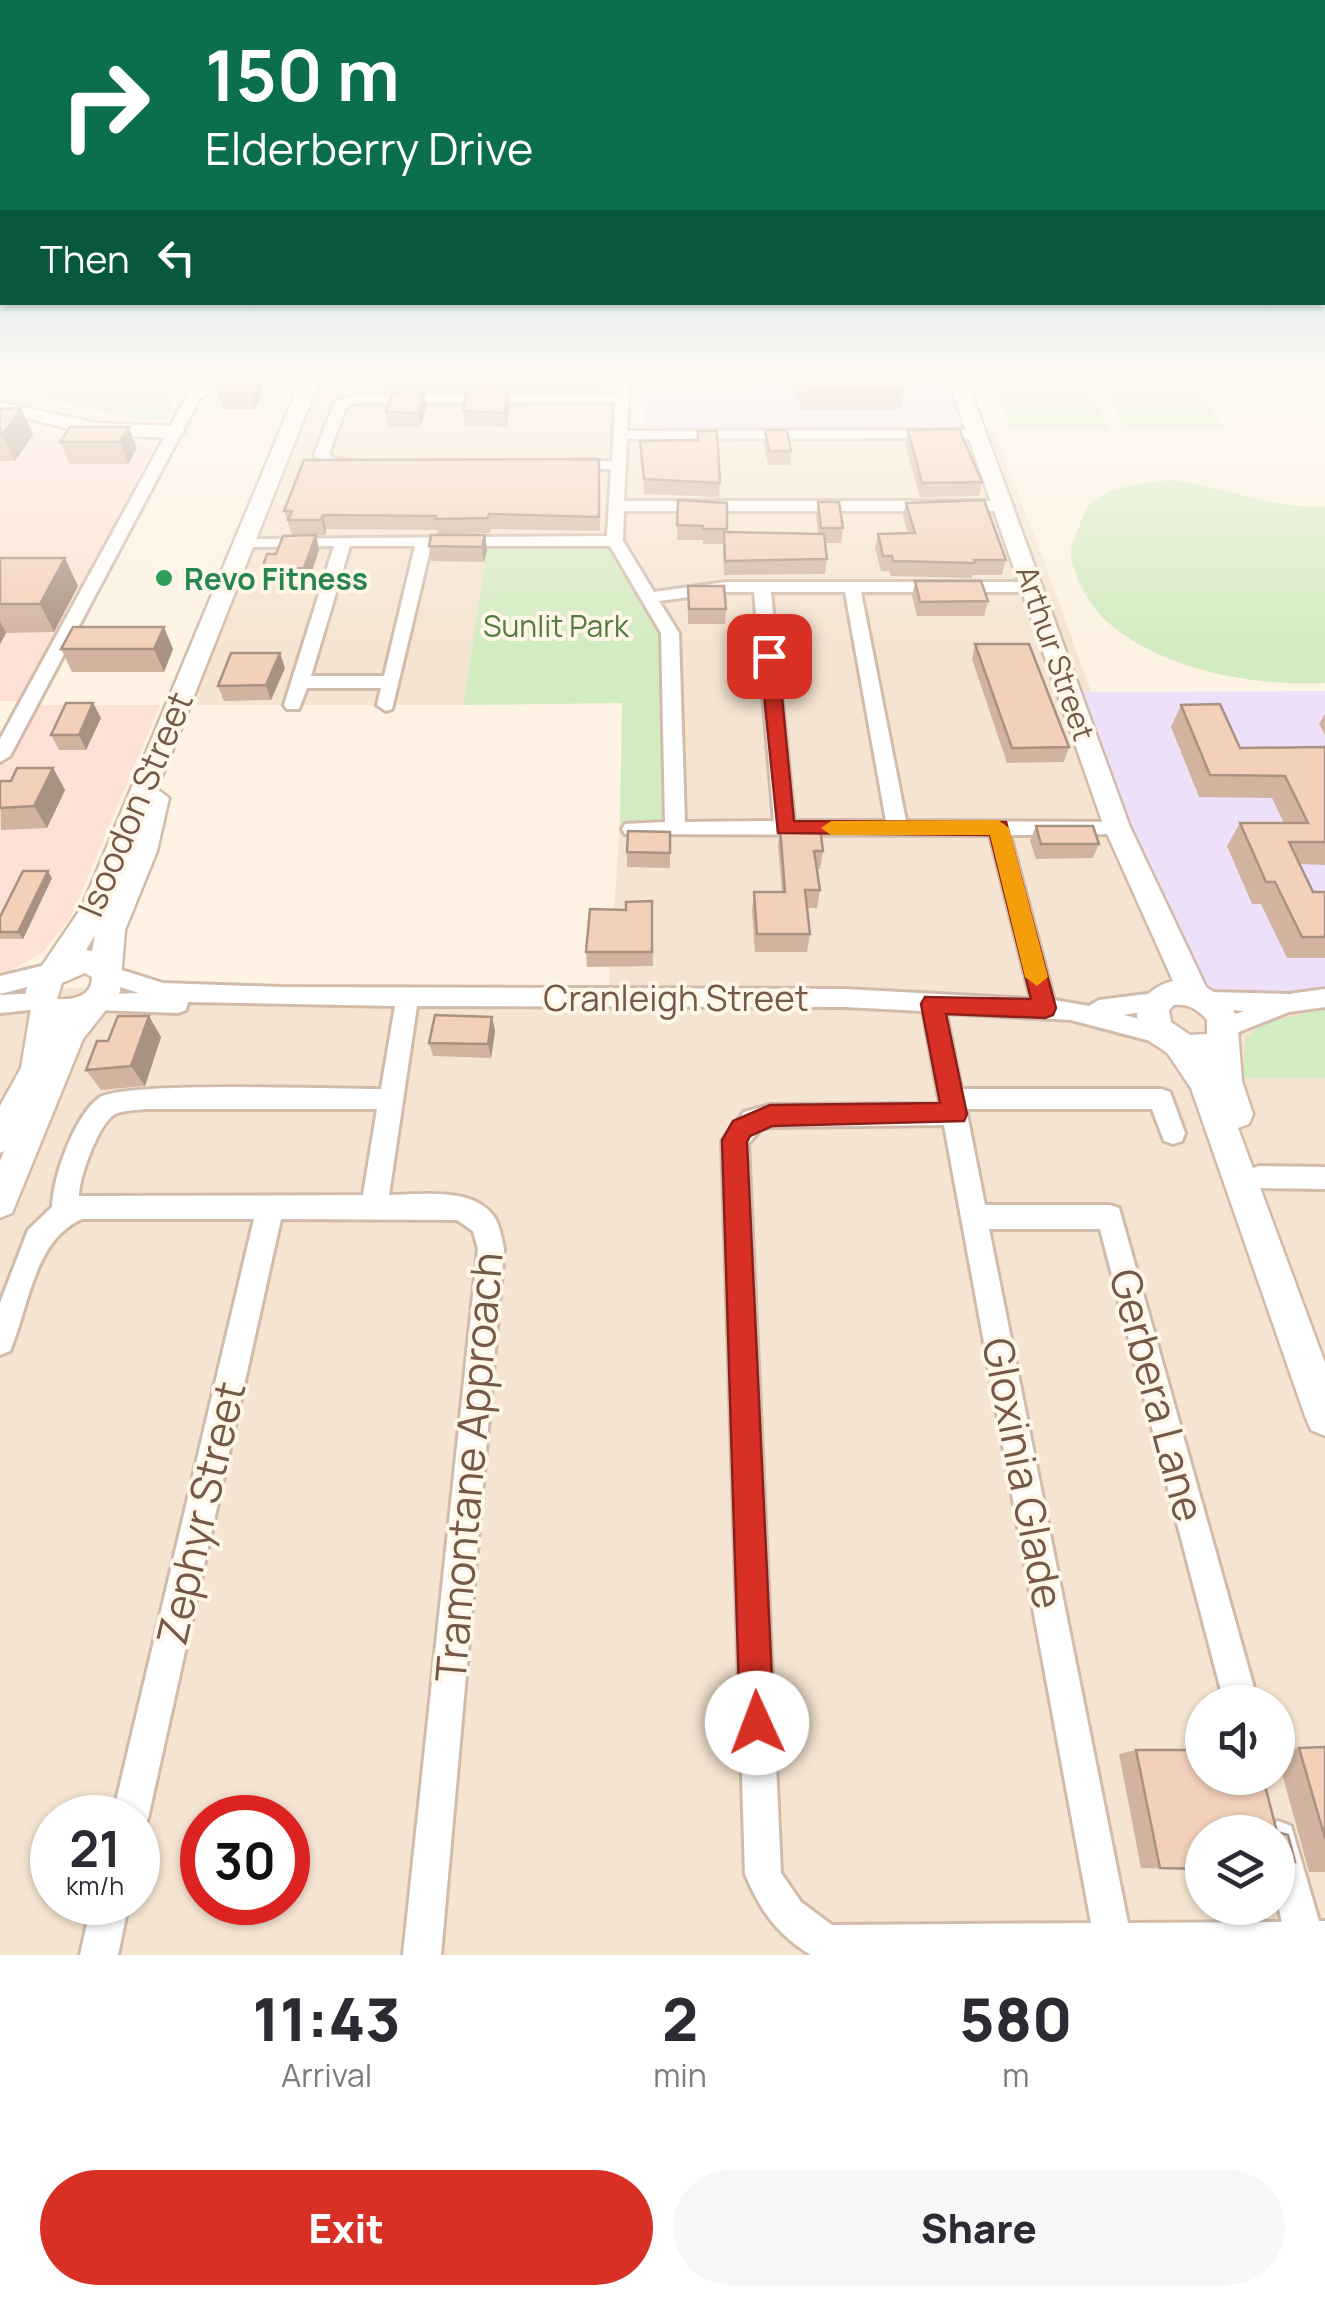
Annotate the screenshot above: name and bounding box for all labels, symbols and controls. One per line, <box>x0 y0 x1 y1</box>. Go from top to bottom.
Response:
text: 150 m <box>205 26 400 122</box>
icon: right <box>40 40 170 170</box>
text: Elderberry Drive <box>205 117 533 179</box>
icon: left <box>149 230 204 285</box>
text: Then <box>40 232 129 284</box>
place label: Revo Fitness <box>184 558 368 599</box>
street label: Arthur Street <box>1007 560 1105 746</box>
marker: Revo Fitness <box>153 567 175 589</box>
park label: Sunlit Park <box>483 605 630 646</box>
pin <box>727 614 812 699</box>
icon: arrive <box>742 629 797 684</box>
street label: Isoodon Street <box>66 684 204 924</box>
street label: Cranleigh Street <box>543 974 809 1022</box>
street label: Tramontane Approach <box>420 1250 516 1684</box>
street label: Gerbera Lane <box>1096 1262 1220 1528</box>
street label: Gloxinia Glade <box>969 1333 1079 1613</box>
street label: Zephyr Street <box>142 1376 258 1650</box>
position arrow <box>705 1671 809 1775</box>
map controls <box>1185 1685 1295 1925</box>
button: sound <box>1185 1685 1295 1795</box>
speed limit sign: 30 <box>180 1795 310 1925</box>
text: 21 <box>69 1814 121 1882</box>
button: layers <box>1185 1815 1295 1925</box>
text: km/h <box>66 1868 124 1903</box>
text: 11:43 <box>252 1977 401 2059</box>
text: 2 <box>662 1977 698 2059</box>
text: 580 <box>959 1977 1073 2059</box>
text: Arrival <box>281 2053 372 2097</box>
text: min <box>653 2053 707 2097</box>
text: m <box>1002 2053 1030 2097</box>
button: Exit <box>40 2170 653 2285</box>
button: Share <box>673 2170 1285 2285</box>

